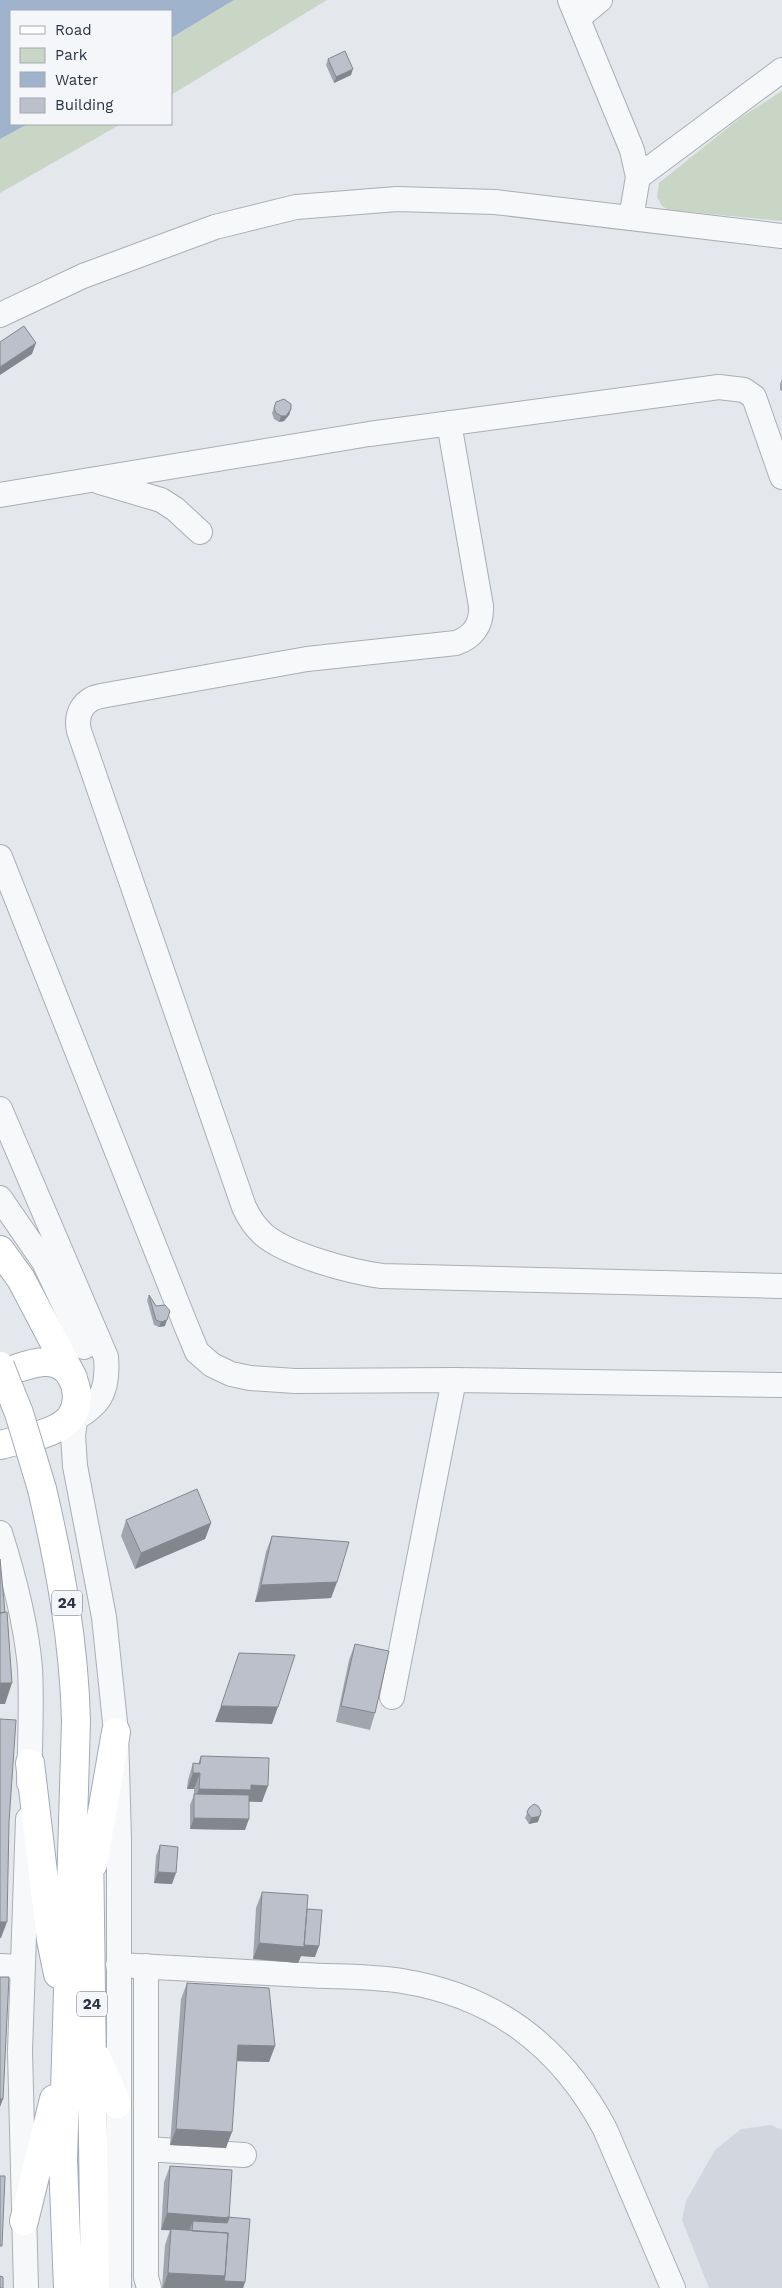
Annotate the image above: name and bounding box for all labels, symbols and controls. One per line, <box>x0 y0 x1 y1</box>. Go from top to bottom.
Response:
legend <box>10 10 172 125</box>
text: Road <box>55 21 92 39</box>
text: Park <box>55 46 88 64</box>
text: Water <box>55 71 98 89</box>
text: Building <box>55 96 113 114</box>
road number: 24 <box>52 1590 82 1616</box>
road number: 24 <box>77 1992 107 2016</box>

